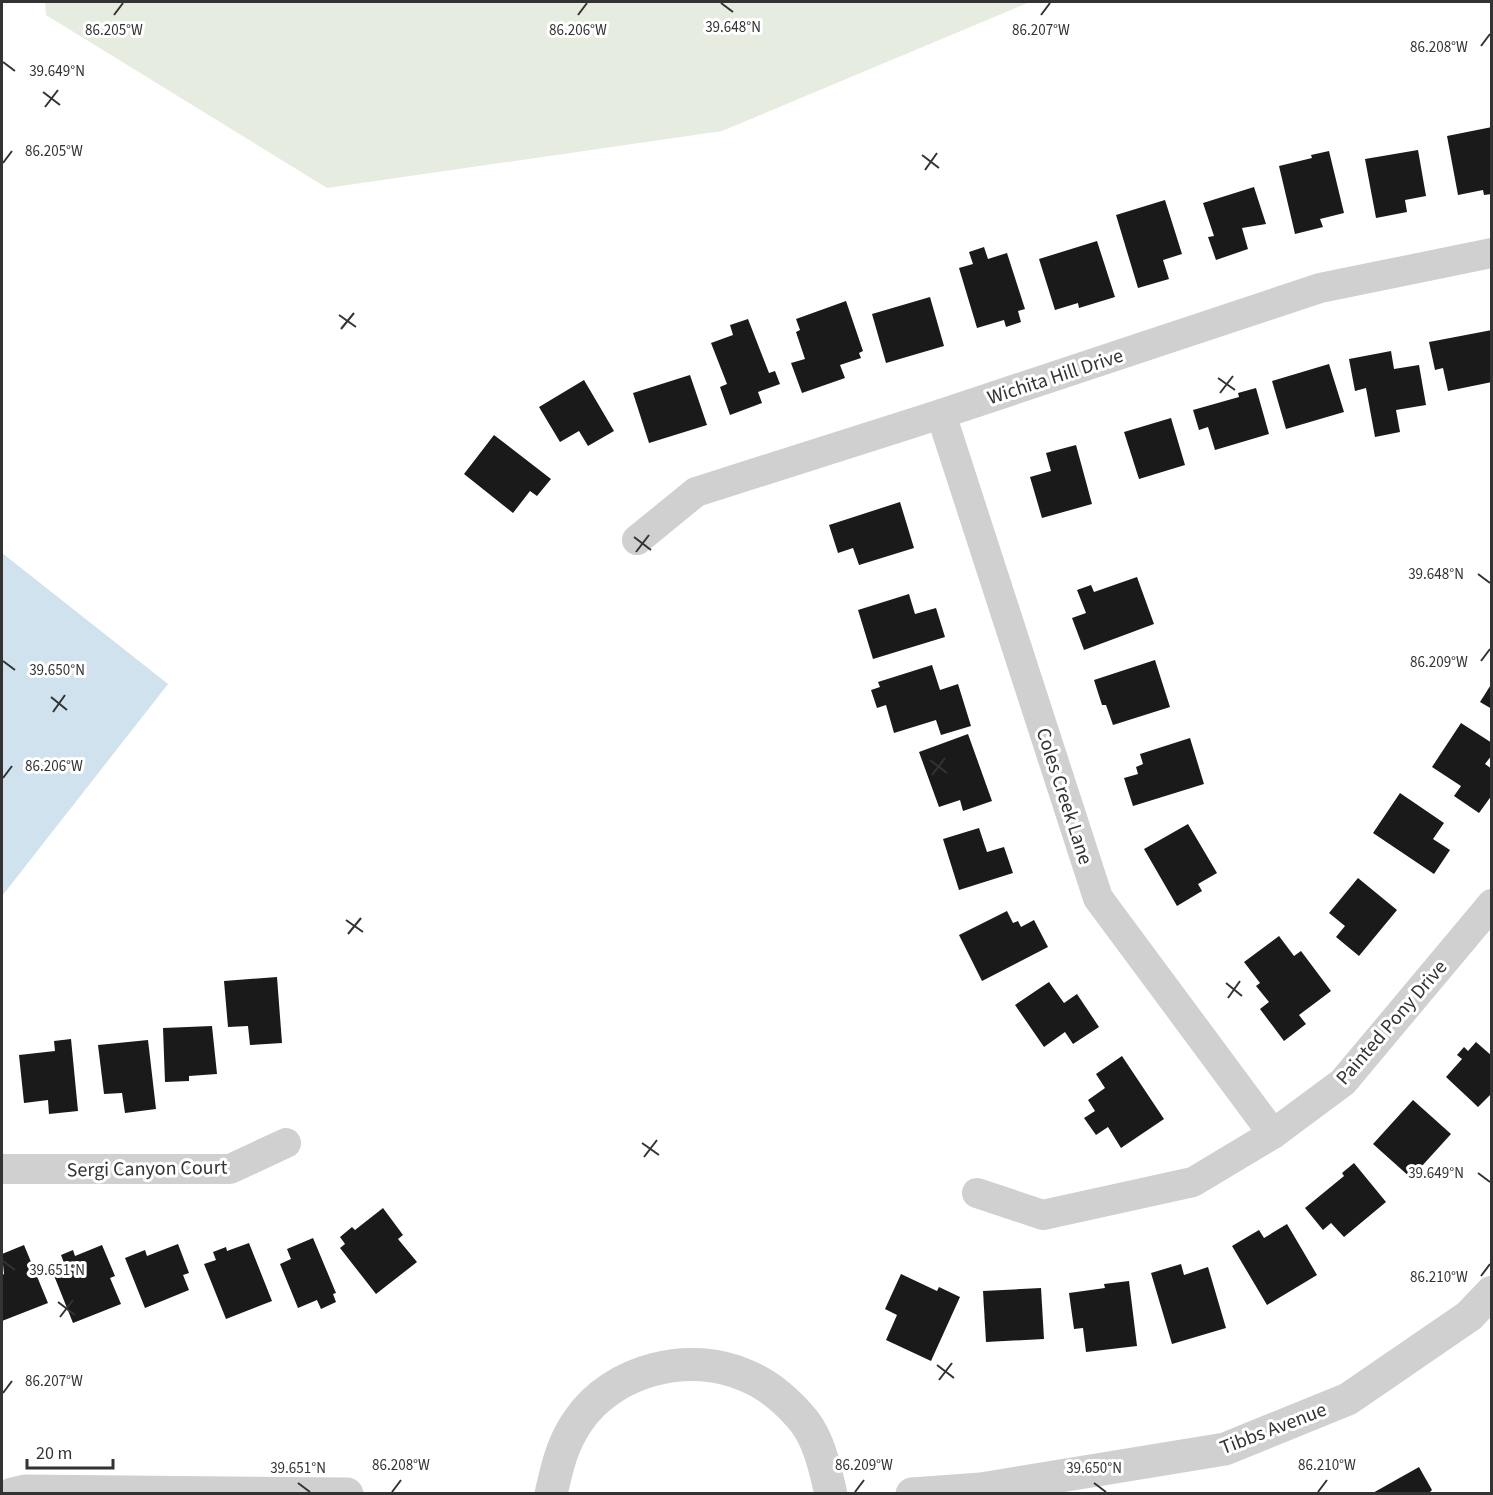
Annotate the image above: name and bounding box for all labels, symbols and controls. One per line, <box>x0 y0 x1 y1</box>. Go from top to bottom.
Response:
text: 39.648°N <box>705 17 761 38</box>
text: 86.205°W <box>85 20 143 41</box>
text: 86.206°W <box>549 20 607 41</box>
text: 86.207°W <box>1012 20 1070 41</box>
text: 86.208°W <box>1410 37 1468 58</box>
text: 39.649°N <box>29 61 85 82</box>
text: 86.205°W <box>25 141 83 162</box>
street label: Wichita Hill Drive <box>984 342 1127 412</box>
text: 39.648°N <box>1408 564 1464 585</box>
text: 86.209°W <box>1410 652 1468 673</box>
text: 39.650°N <box>29 660 85 681</box>
street label: Coles Creek Lane <box>1029 724 1099 868</box>
text: 86.206°W <box>25 756 83 777</box>
street label: Painted Pony Drive <box>1330 954 1454 1091</box>
street label: Sergi Canyon Court <box>66 1154 228 1184</box>
text: 39.649°N <box>1408 1163 1464 1184</box>
text: 39.651°N <box>29 1260 85 1281</box>
text: 86.210°W <box>1410 1267 1468 1288</box>
text: 86.207°W <box>25 1371 83 1392</box>
street label: Tibbs Avenue <box>1216 1396 1331 1462</box>
scale bar <box>27 1432 112 1470</box>
text: 20 m <box>36 1441 72 1466</box>
text: 86.208°W <box>372 1455 430 1476</box>
text: 86.209°W <box>835 1455 893 1476</box>
text: 86.210°W <box>1298 1455 1356 1476</box>
text: 39.651°N <box>270 1458 326 1479</box>
text: 39.650°N <box>1066 1458 1122 1479</box>

